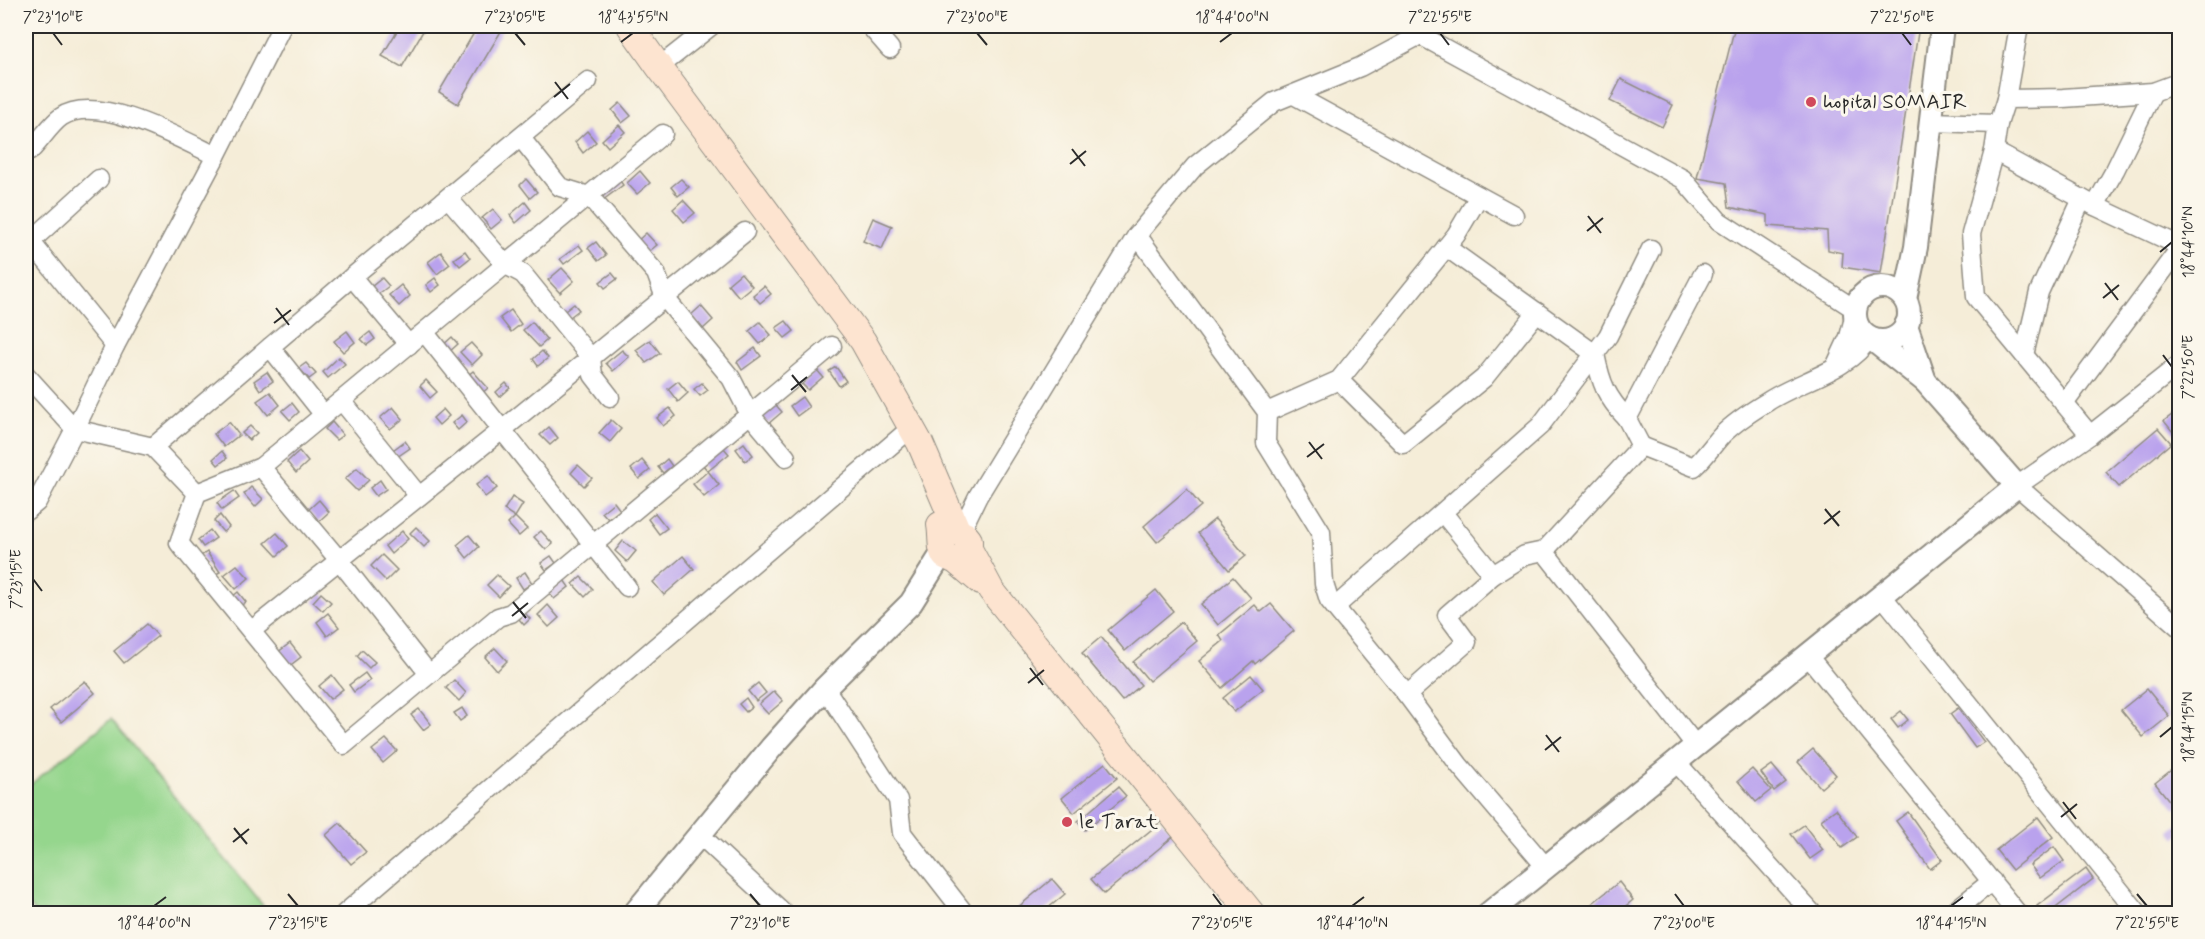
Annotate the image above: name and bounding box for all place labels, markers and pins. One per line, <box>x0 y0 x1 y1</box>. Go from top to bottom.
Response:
place label: hopital SOMAIR <box>1823 88 1967 116</box>
marker: hopital SOMAIR <box>1804 95 1818 109</box>
place label: le Tarat <box>1079 808 1159 836</box>
marker: le Tarat <box>1060 815 1074 829</box>

